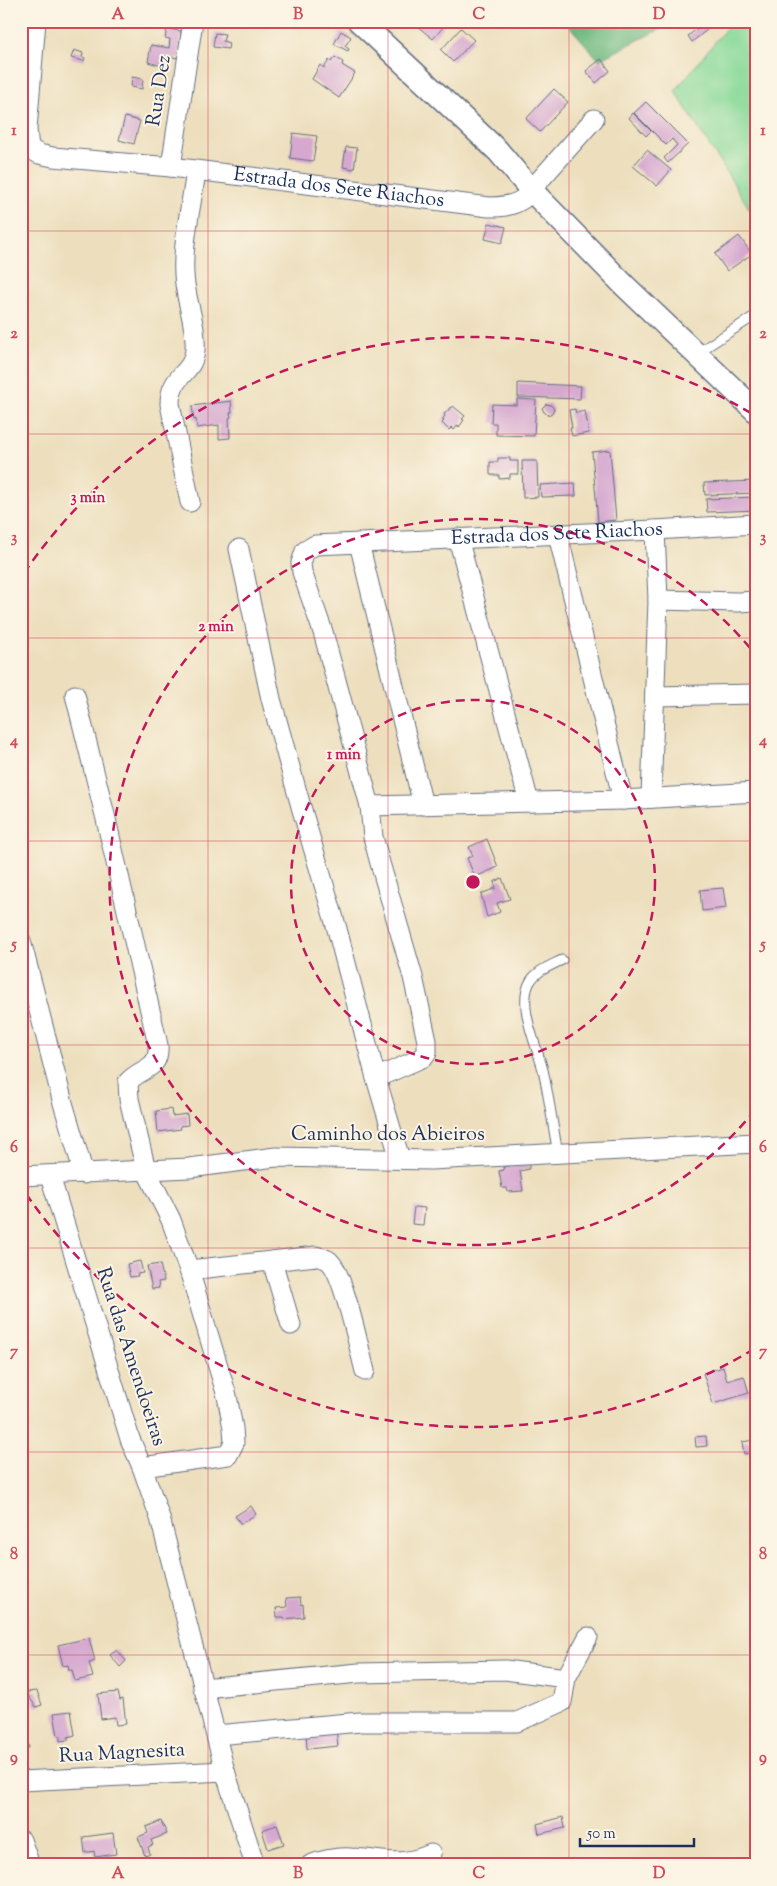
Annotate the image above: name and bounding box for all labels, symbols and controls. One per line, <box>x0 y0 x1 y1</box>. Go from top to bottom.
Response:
text: A <box>112 4 125 27</box>
text: B <box>293 4 303 27</box>
text: C <box>473 4 486 27</box>
text: D <box>653 4 666 27</box>
street label: Rua Dez <box>140 53 180 129</box>
text: 1 <box>11 120 17 143</box>
text: 1 <box>760 120 766 143</box>
street label: Estrada dos Sete Riachos <box>232 160 446 216</box>
text: 2 <box>10 323 18 346</box>
text: 2 <box>759 323 767 346</box>
text: 3 min <box>71 488 106 509</box>
street label: Estrada dos Sete Riachos <box>450 515 664 553</box>
text: 3 <box>11 527 18 550</box>
text: 3 <box>760 527 767 550</box>
text: 2 min <box>198 617 234 638</box>
text: 4 <box>9 730 18 753</box>
text: 4 <box>758 730 767 753</box>
text: 1 min <box>327 745 361 766</box>
centre of rings <box>464 873 482 891</box>
text: 5 <box>9 934 17 957</box>
text: 5 <box>758 934 766 957</box>
street label: Caminho dos Abieiros <box>291 1121 485 1150</box>
text: 6 <box>10 1137 18 1160</box>
text: 6 <box>759 1137 767 1160</box>
street label: Rua das Amendoeiras <box>87 1264 173 1450</box>
text: 7 <box>10 1341 19 1364</box>
text: 7 <box>759 1341 768 1364</box>
text: 8 <box>10 1544 18 1567</box>
text: 8 <box>759 1544 767 1567</box>
street label: Rua Magnesita <box>58 1736 186 1772</box>
text: 9 <box>10 1747 18 1770</box>
text: 9 <box>759 1747 767 1770</box>
scale bar <box>580 1816 693 1848</box>
text: 50 m <box>586 1824 616 1845</box>
text: A <box>112 1863 125 1886</box>
text: B <box>293 1863 303 1886</box>
text: C <box>473 1863 486 1886</box>
text: D <box>653 1863 666 1886</box>

